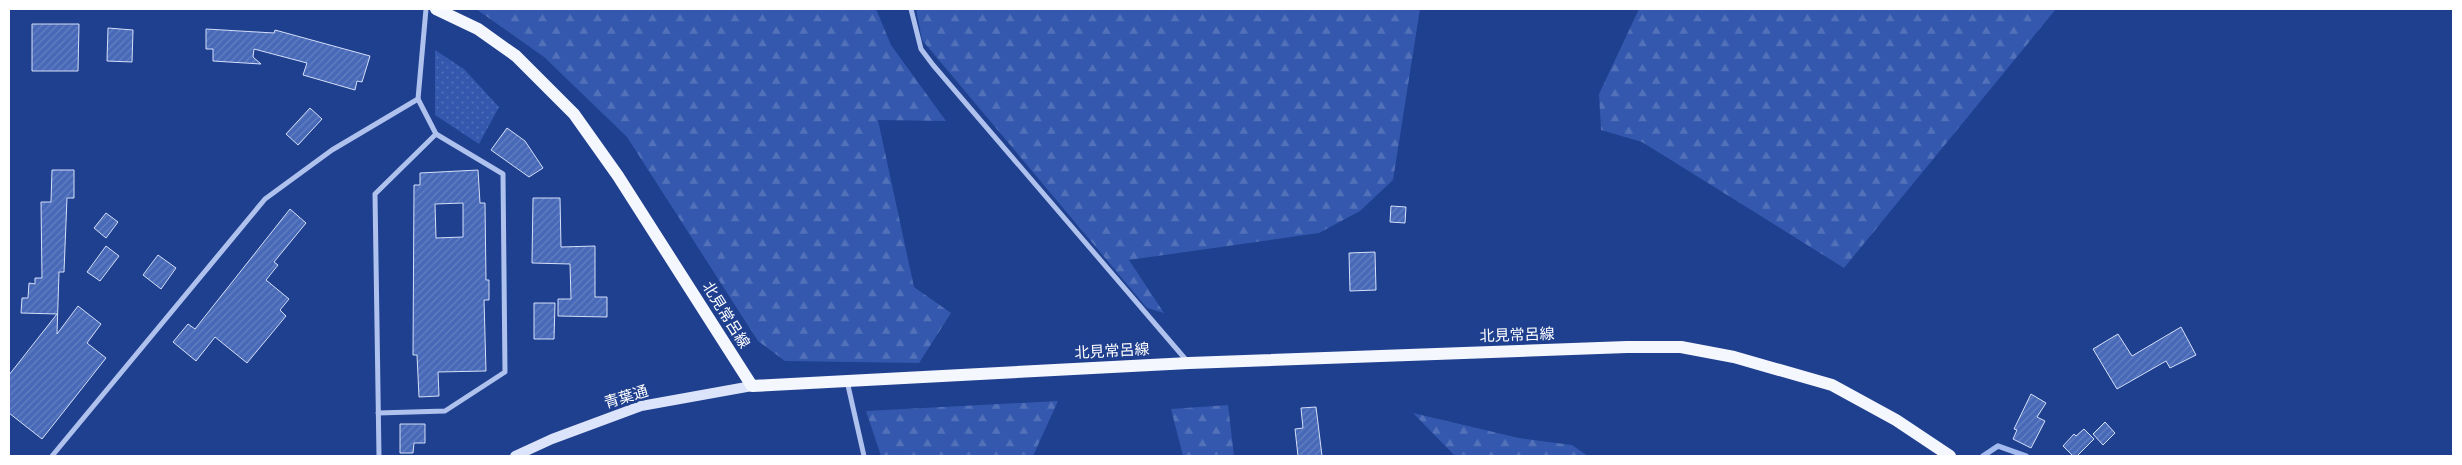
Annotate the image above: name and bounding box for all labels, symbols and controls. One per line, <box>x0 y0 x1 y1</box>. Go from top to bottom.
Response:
street label: 北見常呂線 <box>698 278 754 352</box>
street label: 北見常呂線 <box>1479 325 1555 345</box>
street label: 北見常呂線 <box>1074 340 1150 362</box>
street label: 青葉通 <box>602 382 650 412</box>

